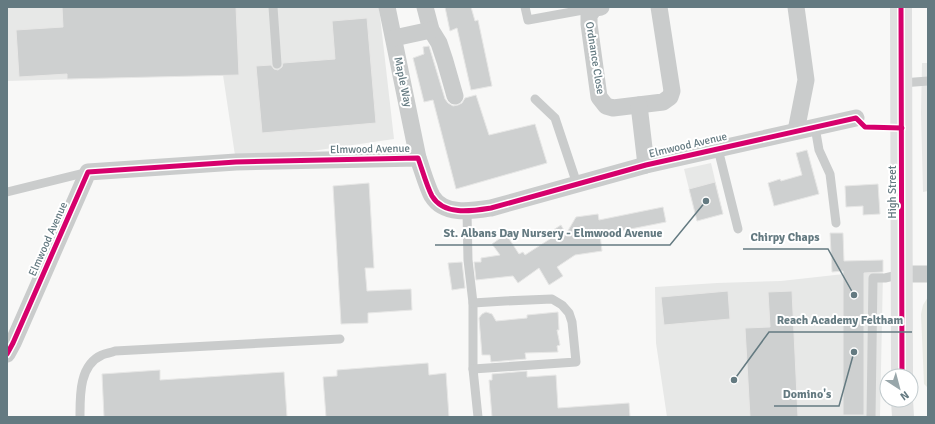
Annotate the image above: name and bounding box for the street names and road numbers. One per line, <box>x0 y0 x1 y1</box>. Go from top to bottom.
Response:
street label: Ordnance Close <box>583 21 607 95</box>
street label: Maple Way <box>391 56 415 109</box>
street label: Elmwood Avenue <box>648 130 728 160</box>
street label: Elmwood Avenue <box>330 142 410 156</box>
street label: High Street <box>886 165 899 219</box>
street label: Elmwood Avenue <box>26 200 70 278</box>

